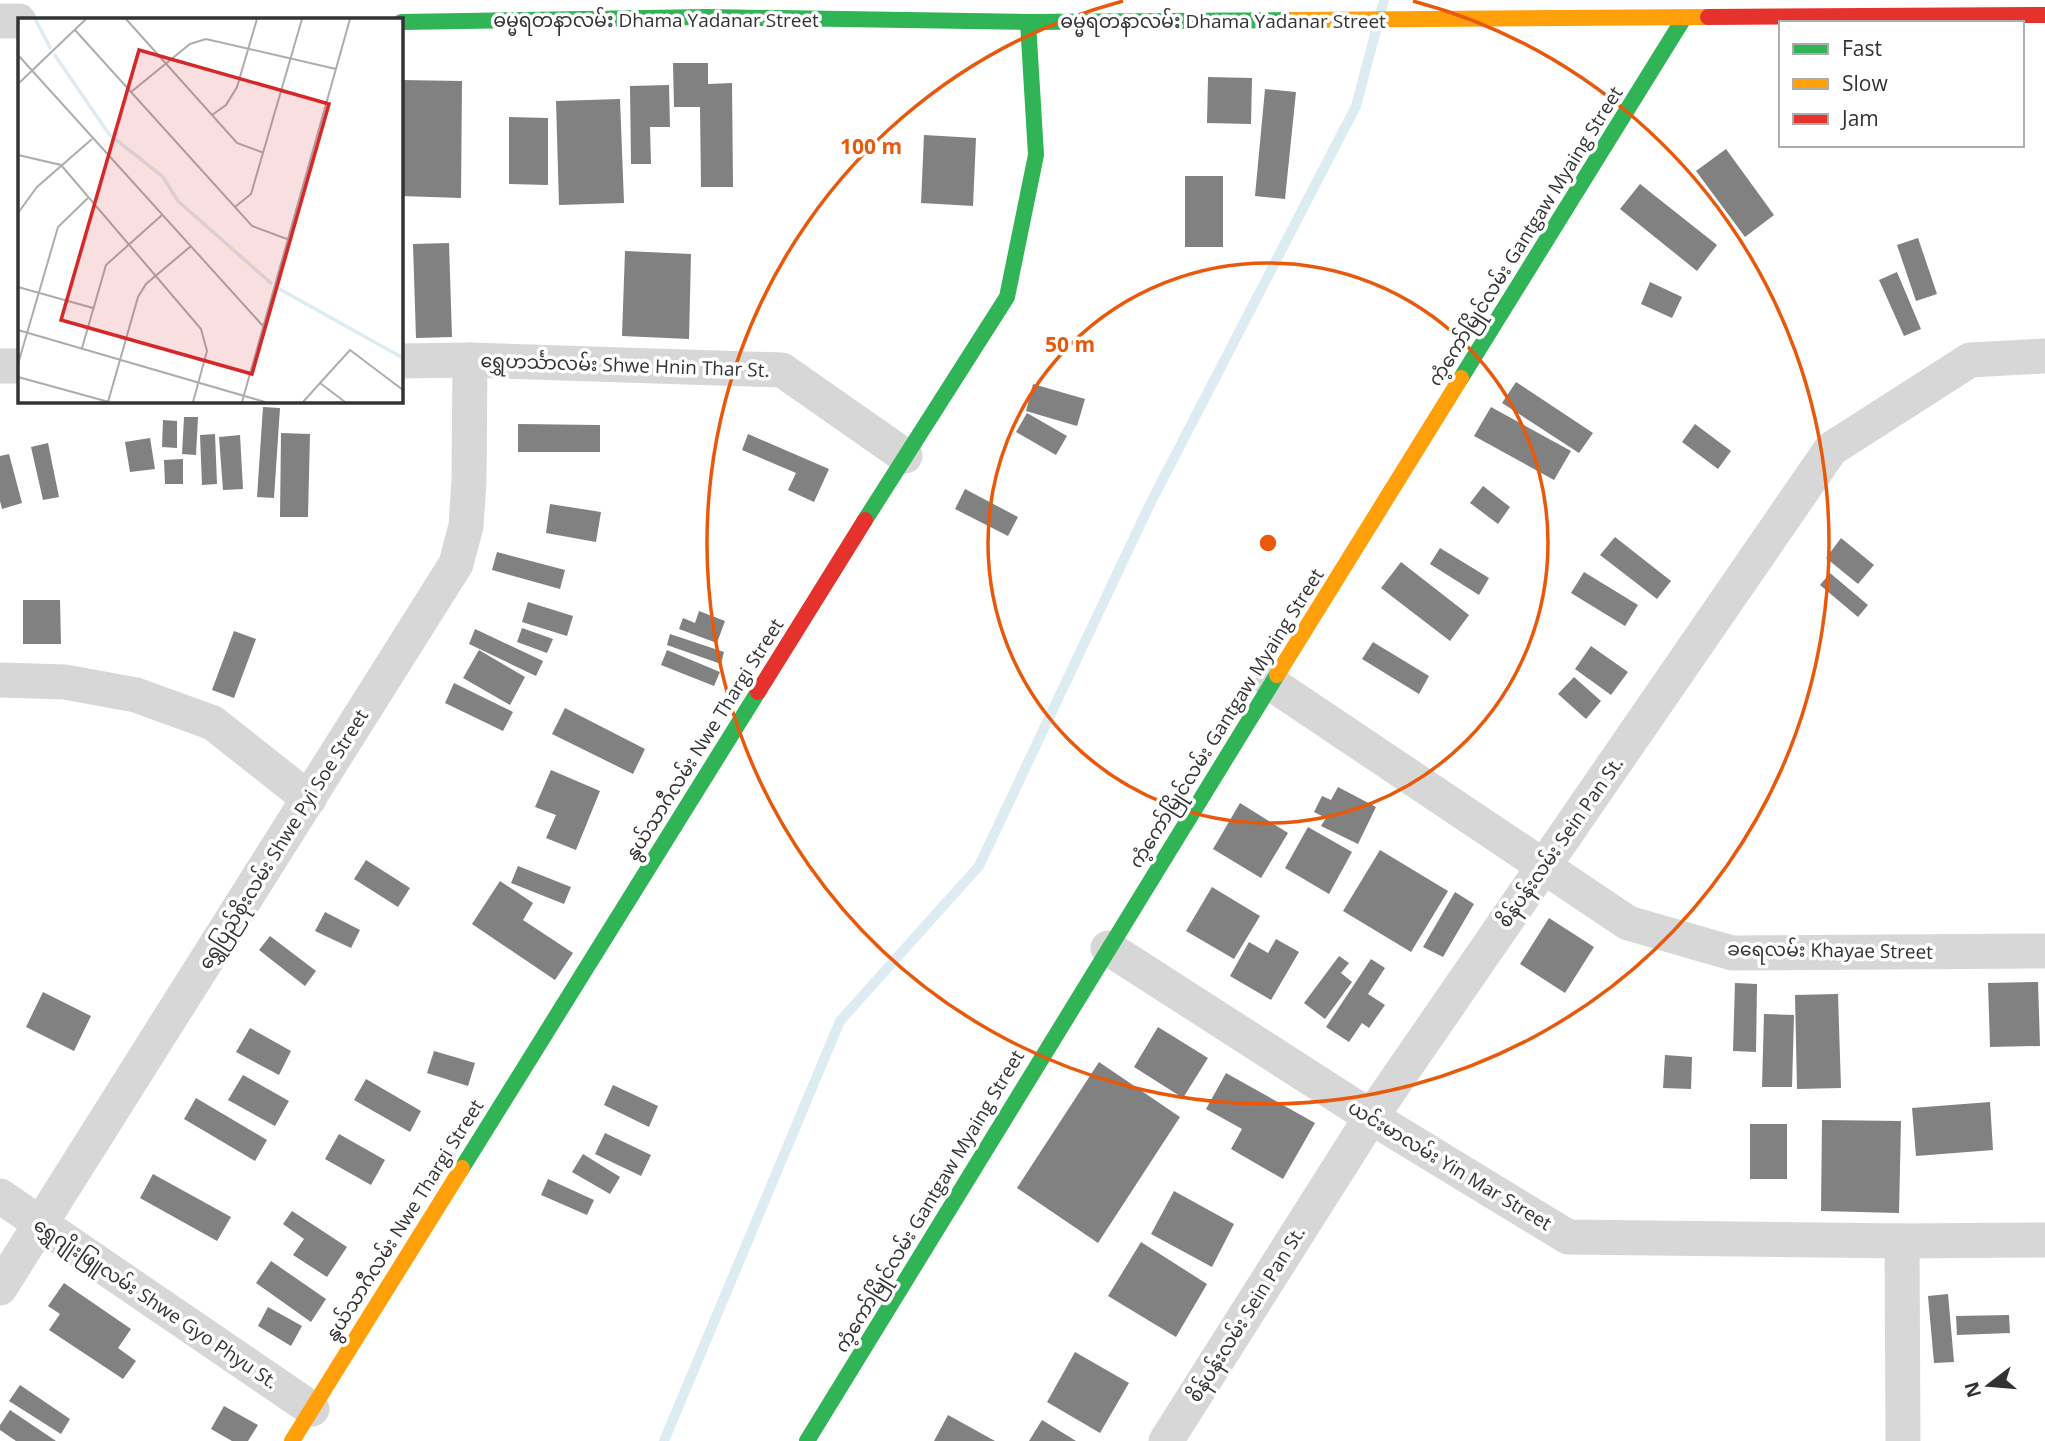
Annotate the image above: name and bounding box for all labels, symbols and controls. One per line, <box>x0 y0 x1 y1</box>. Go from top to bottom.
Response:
street label: ဓမ္မရတနာလမ်း Dhama Yadanar Street <box>493 6 819 36</box>
street label: ဓမ္မရတနာလမ်း Dhama Yadanar Street <box>1060 7 1386 37</box>
inset map <box>18 18 402 402</box>
legend <box>1779 21 2024 147</box>
text: Fast <box>1842 34 1882 62</box>
text: Slow <box>1842 69 1888 97</box>
street label: ကံ့ကော်မြိုင်လမ်း Gantgaw Myaing Street <box>1421 81 1631 392</box>
text: Jam <box>1840 104 1879 132</box>
text: 100 m <box>840 132 902 160</box>
text: 50 m <box>1045 330 1095 358</box>
street label: ရွှေဟင်္သာလမ်း Shwe Hnin Thar St. <box>480 346 770 386</box>
centre of rings <box>1256 531 1280 555</box>
street label: ကံ့ကော်မြိုင်လမ်း Gantgaw Myaing Street <box>1122 563 1332 874</box>
street label: နွယ်သာဂီလမ်း Nwe Thargi Street <box>618 613 792 866</box>
street label: ရွှေပြည်စိုးလမ်း Shwe Pyi Soe Street <box>191 703 378 976</box>
street label: စိန်ပန်းလမ်း Sein Pan St. <box>1490 751 1631 934</box>
street label: ခရေလမ်း Khayae Street <box>1727 934 1933 968</box>
street label: ကံ့ကော်မြိုင်လမ်း Gantgaw Myaing Street <box>827 1044 1033 1359</box>
street label: ယင်းမာလမ်း Yin Mar Street <box>1343 1093 1557 1236</box>
street label: နွယ်သာဂီလမ်း Nwe Thargi Street <box>318 1094 492 1347</box>
street label: ရွှေဂျိုးဖြူလမ်း Shwe Gyo Phyu St. <box>27 1211 284 1397</box>
street label: စိန်ပန်းလမ်း Sein Pan St. <box>1180 1221 1313 1409</box>
north arrow <box>1954 1350 2024 1420</box>
text: N <box>1958 1379 1987 1401</box>

